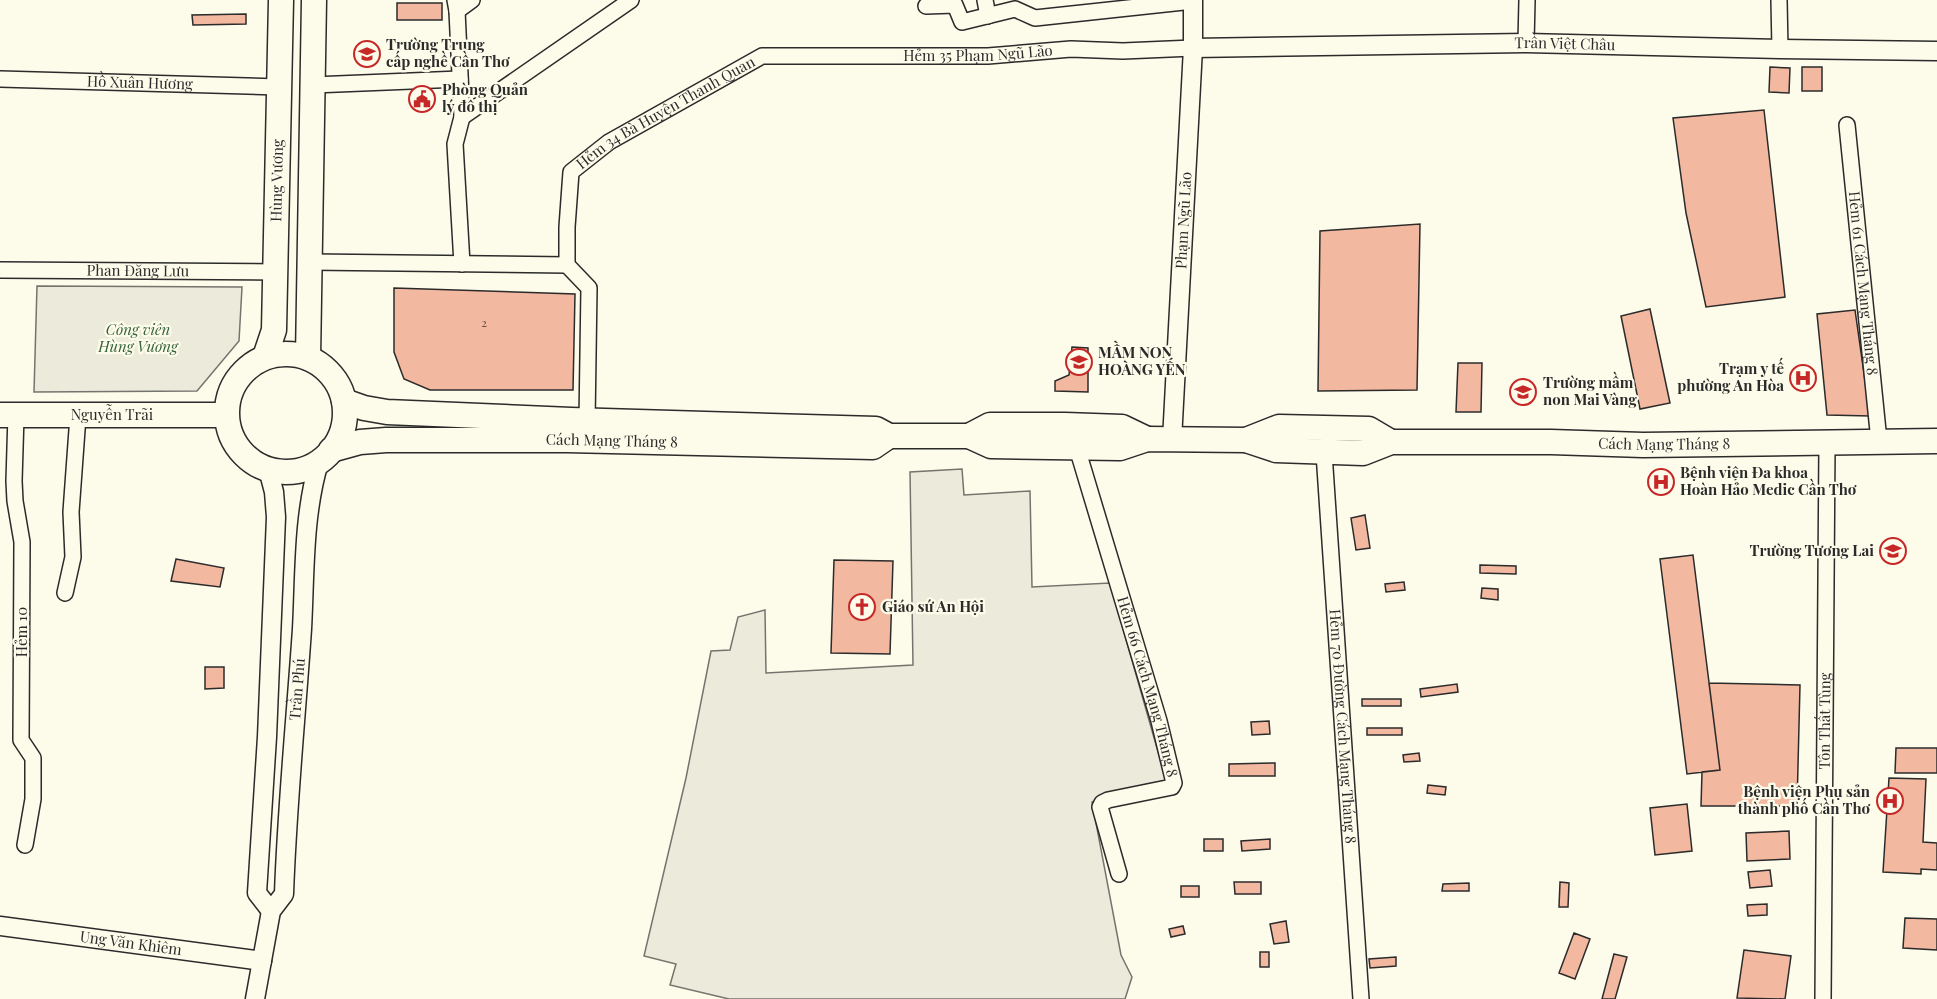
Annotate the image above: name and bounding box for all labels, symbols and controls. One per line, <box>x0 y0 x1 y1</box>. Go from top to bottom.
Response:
street label: Trần Việt Châu <box>1514 32 1616 54</box>
place label: Trường Trung cấp nghề Cần Thơ <box>386 34 510 71</box>
school or university icon: Trường Trung cấp nghề Cần Thơ <box>352 39 382 69</box>
street label: Hẻm 35 Phạm Ngũ Lão <box>903 40 1053 65</box>
street label: Hẻm 34 Bà Huyện Thanh Quan <box>572 51 758 173</box>
street label: Hồ Xuân Hương <box>87 70 193 94</box>
place label: Phòng Quản lý đô thị <box>442 79 529 116</box>
public building icon: Phòng Quản lý đô thị <box>407 84 437 114</box>
street label: Hùng Vương <box>265 139 287 222</box>
street label: Phạm Ngũ Lão <box>1170 171 1195 269</box>
street label: Hẻm 61 Cách Mạng Tháng 8 <box>1845 190 1883 376</box>
street label: Phan Đăng Lưu <box>87 260 190 280</box>
house number: 2 <box>481 314 487 330</box>
park label: Công viên Hùng Vương <box>97 319 179 356</box>
place label: MẦM NON HOÀNG YẾN <box>1098 340 1186 379</box>
school or university icon: MẦM NON HOÀNG YẾN <box>1064 347 1094 377</box>
place label: Trạm y tế phường An Hòa <box>1677 357 1784 395</box>
hospital icon: Trạm y tế phường An Hòa <box>1788 363 1818 393</box>
place label: Trường mầm non Mai Vàng <box>1543 371 1637 409</box>
school or university icon: Trường mầm non Mai Vàng <box>1508 377 1538 407</box>
street label: Nguyễn Trãi <box>71 404 154 424</box>
street label: Cách Mạng Tháng 8 <box>546 429 678 452</box>
street label: Cách Mạng Tháng 8 <box>1598 433 1731 454</box>
place label: Bệnh viện Đa khoa Hoàn Hảo Medic Cần Thơ <box>1680 462 1857 499</box>
hospital icon: Bệnh viện Đa khoa Hoàn Hảo Medic Cần Thơ <box>1646 467 1676 497</box>
school or university icon: Trường Tương Lai <box>1878 536 1908 566</box>
place label: Trường Tương Lai <box>1749 540 1874 560</box>
church icon: Giáo sứ An Hội <box>847 592 877 622</box>
street label: Hẻm 66 Cách Mạng Tháng 8 <box>1113 594 1183 779</box>
place label: Giáo sứ An Hội <box>882 596 984 616</box>
street label: Hẻm 10 <box>11 607 31 657</box>
street label: Hẻm 70 Đường Cách Mạng Tháng 8 <box>1326 608 1361 844</box>
street label: Trần Phú <box>284 657 309 721</box>
street label: Tôn Thất Tùng <box>1814 672 1834 770</box>
place label: Bệnh viện Phụ sản thành phố Cần Thơ <box>1737 781 1871 818</box>
hospital icon: Bệnh viện Phụ sản thành phố Cần Thơ <box>1875 786 1905 816</box>
street label: Ung Văn Khiêm <box>79 926 184 959</box>

